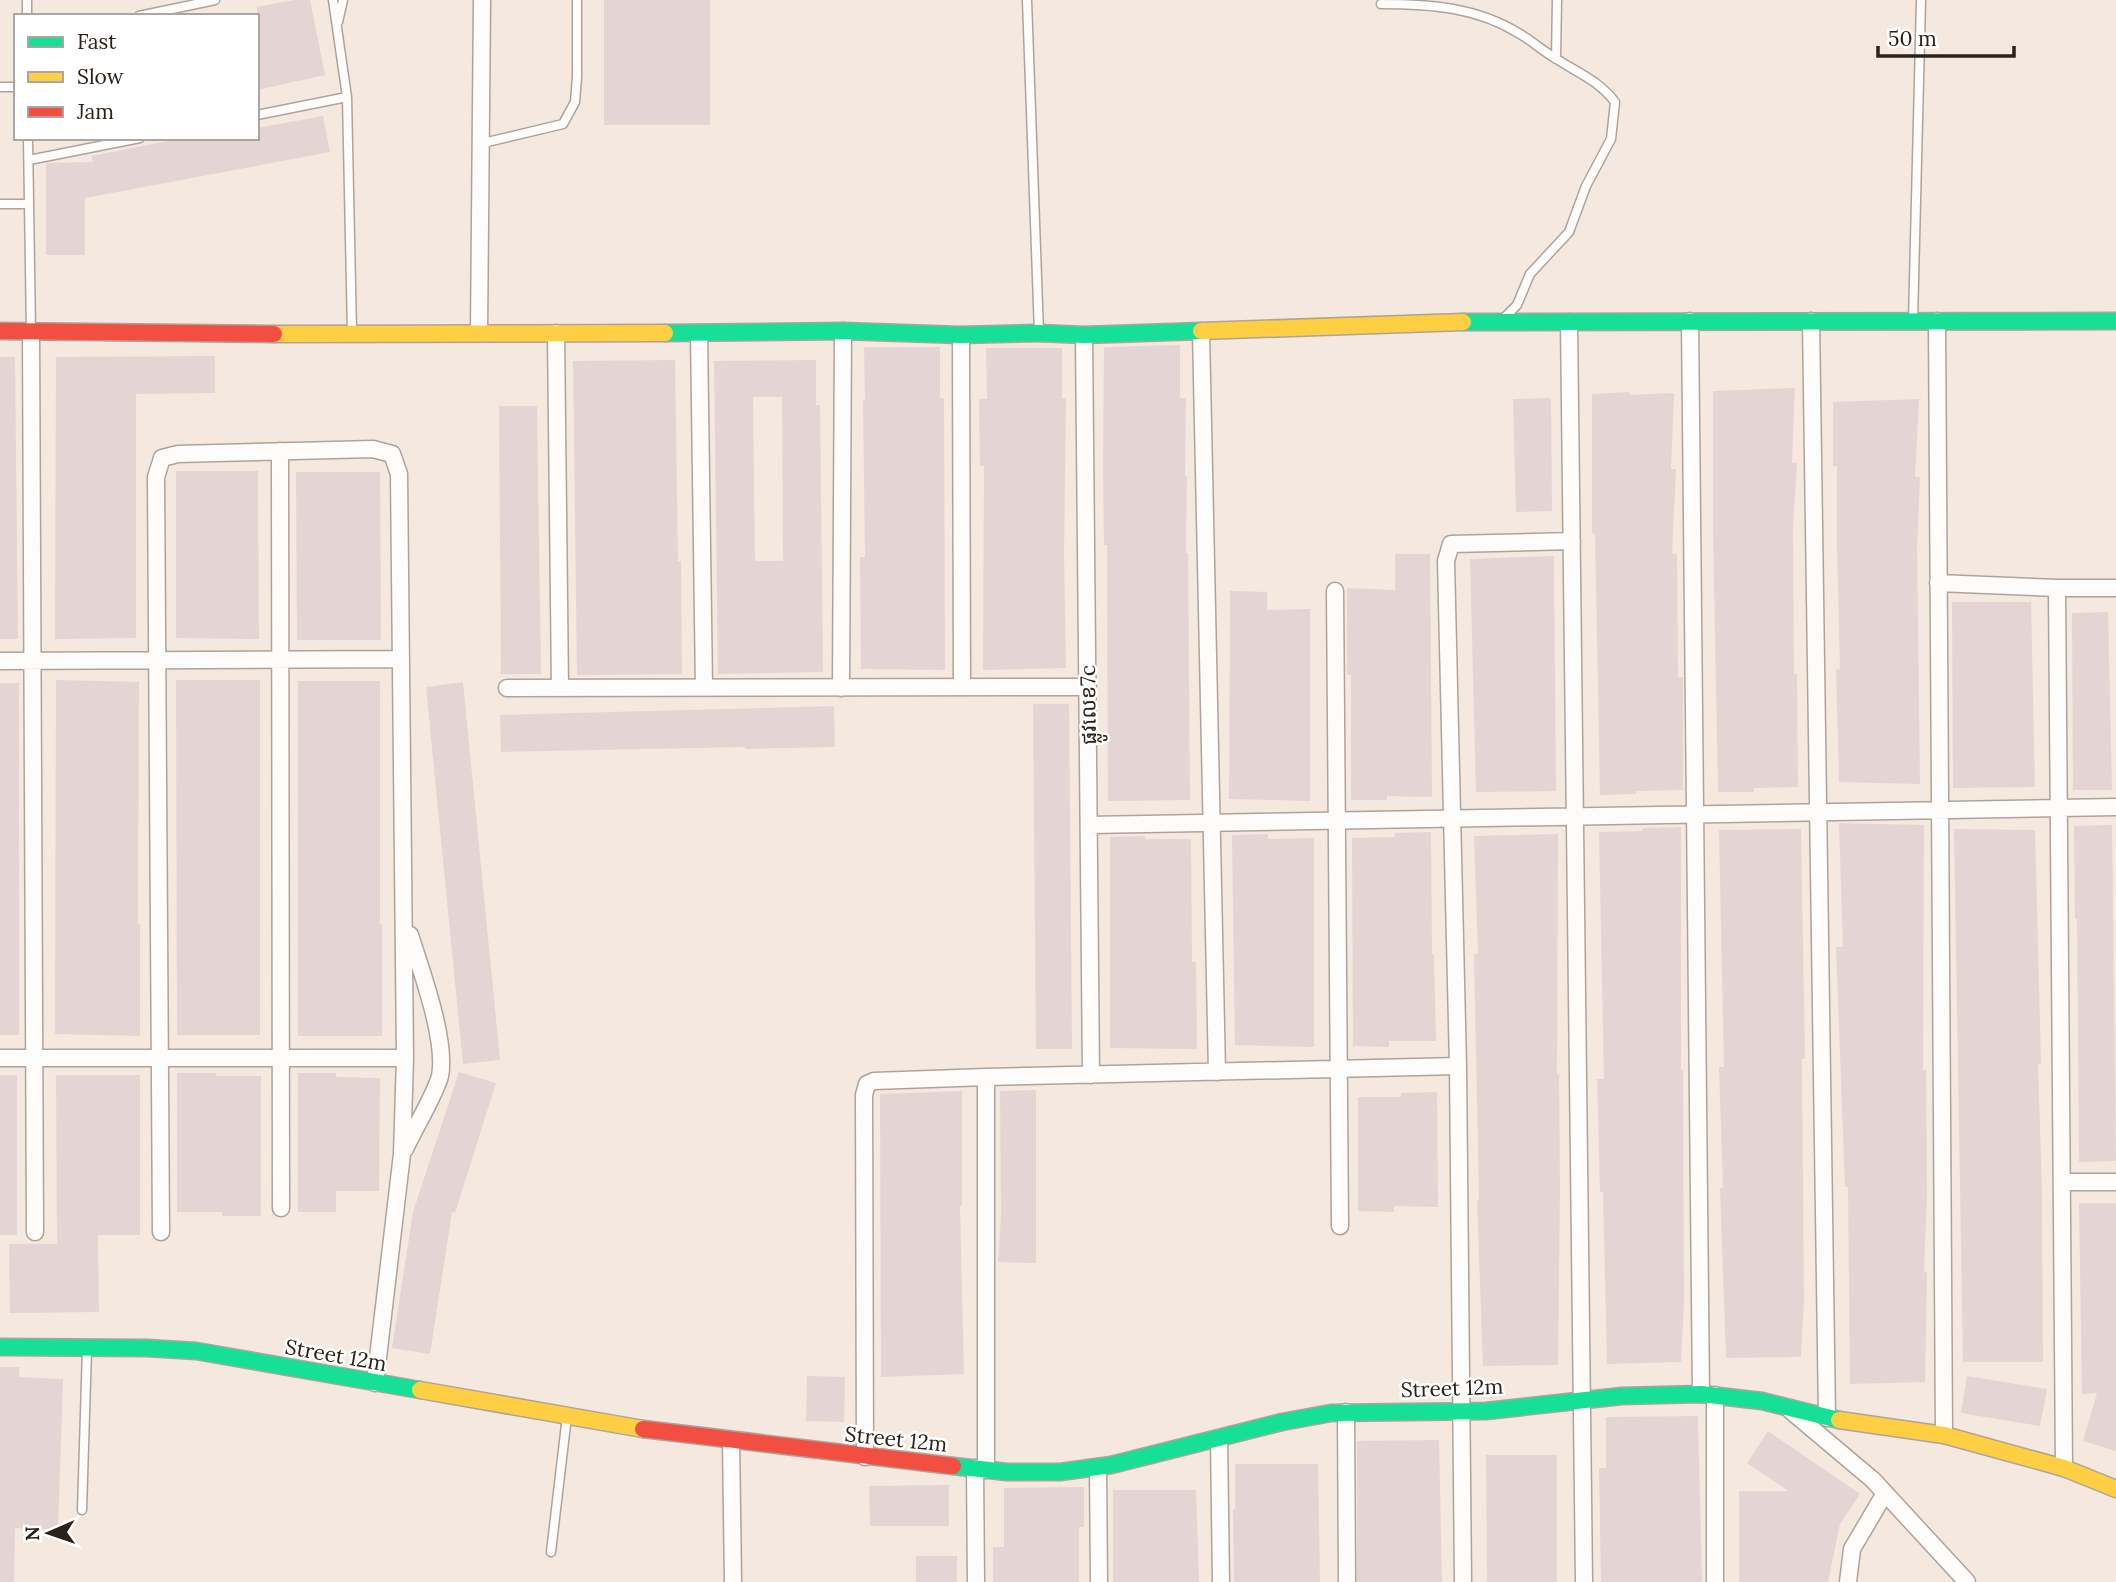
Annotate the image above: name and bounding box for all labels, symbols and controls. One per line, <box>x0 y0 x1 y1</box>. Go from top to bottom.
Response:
legend <box>14 14 259 140</box>
scale bar <box>1878 14 2014 58</box>
text: 50 m <box>1888 25 1937 52</box>
text: Fast <box>77 28 117 55</box>
text: Slow <box>77 63 124 90</box>
text: Jam <box>76 98 114 125</box>
street label: ផ្លូវលេខ7c <box>1074 665 1108 745</box>
street label: Street 12m <box>283 1333 389 1377</box>
street label: Street 12m <box>1400 1373 1504 1403</box>
street label: Street 12m <box>843 1420 949 1458</box>
north arrow <box>14 1498 84 1568</box>
text: N <box>20 1526 44 1541</box>

